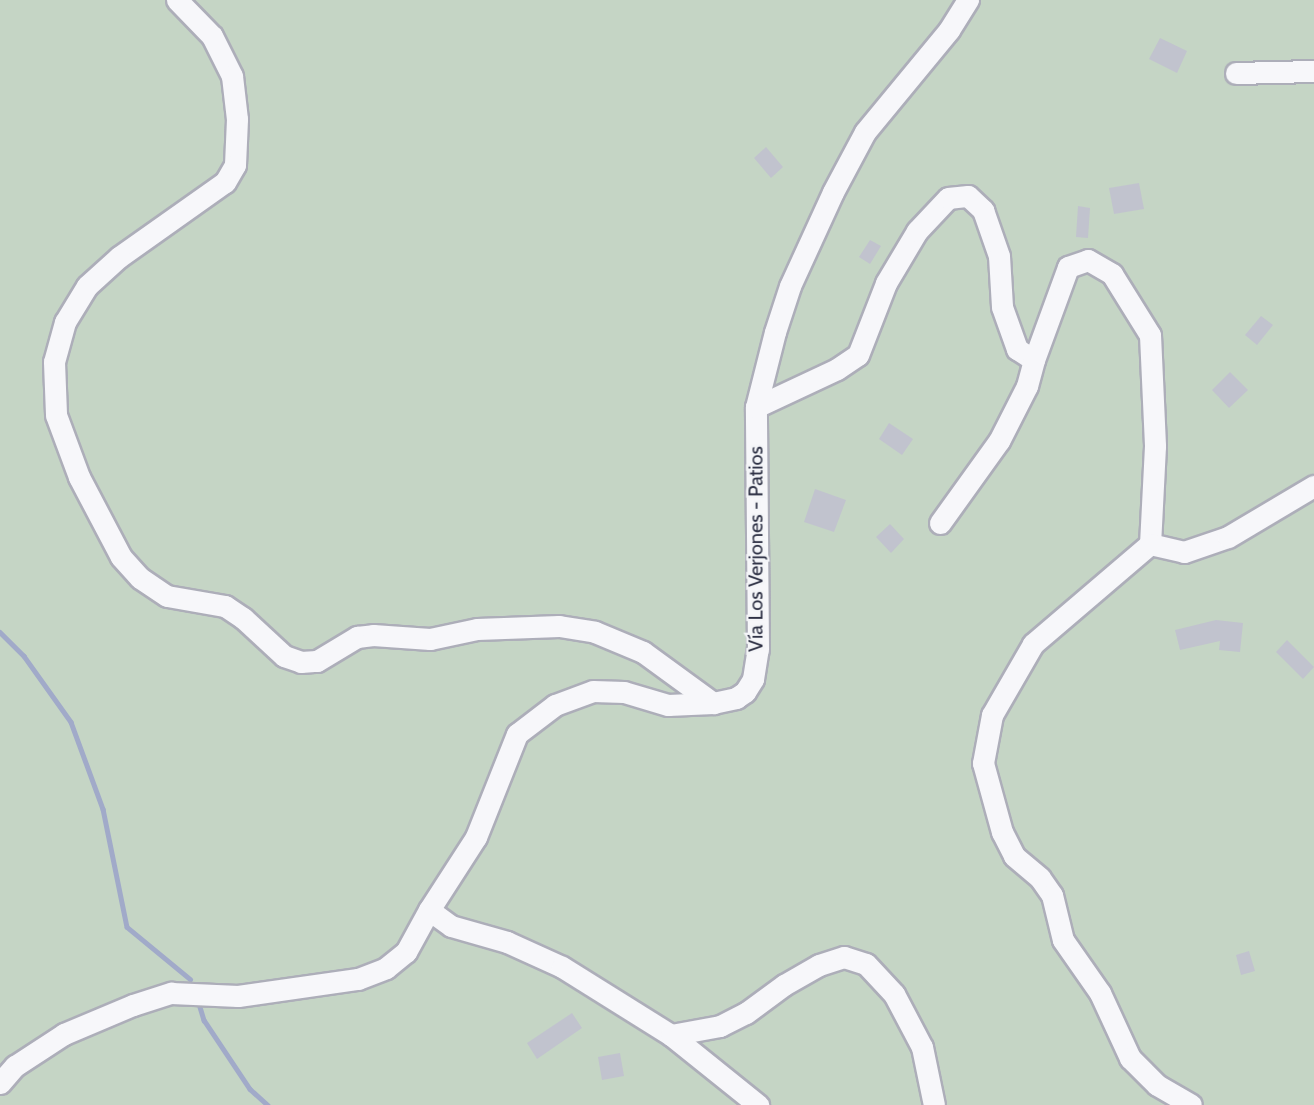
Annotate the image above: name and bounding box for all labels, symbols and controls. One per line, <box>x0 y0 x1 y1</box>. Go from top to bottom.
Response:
street label: Vía Los Verjones - Patios <box>744 446 768 652</box>

